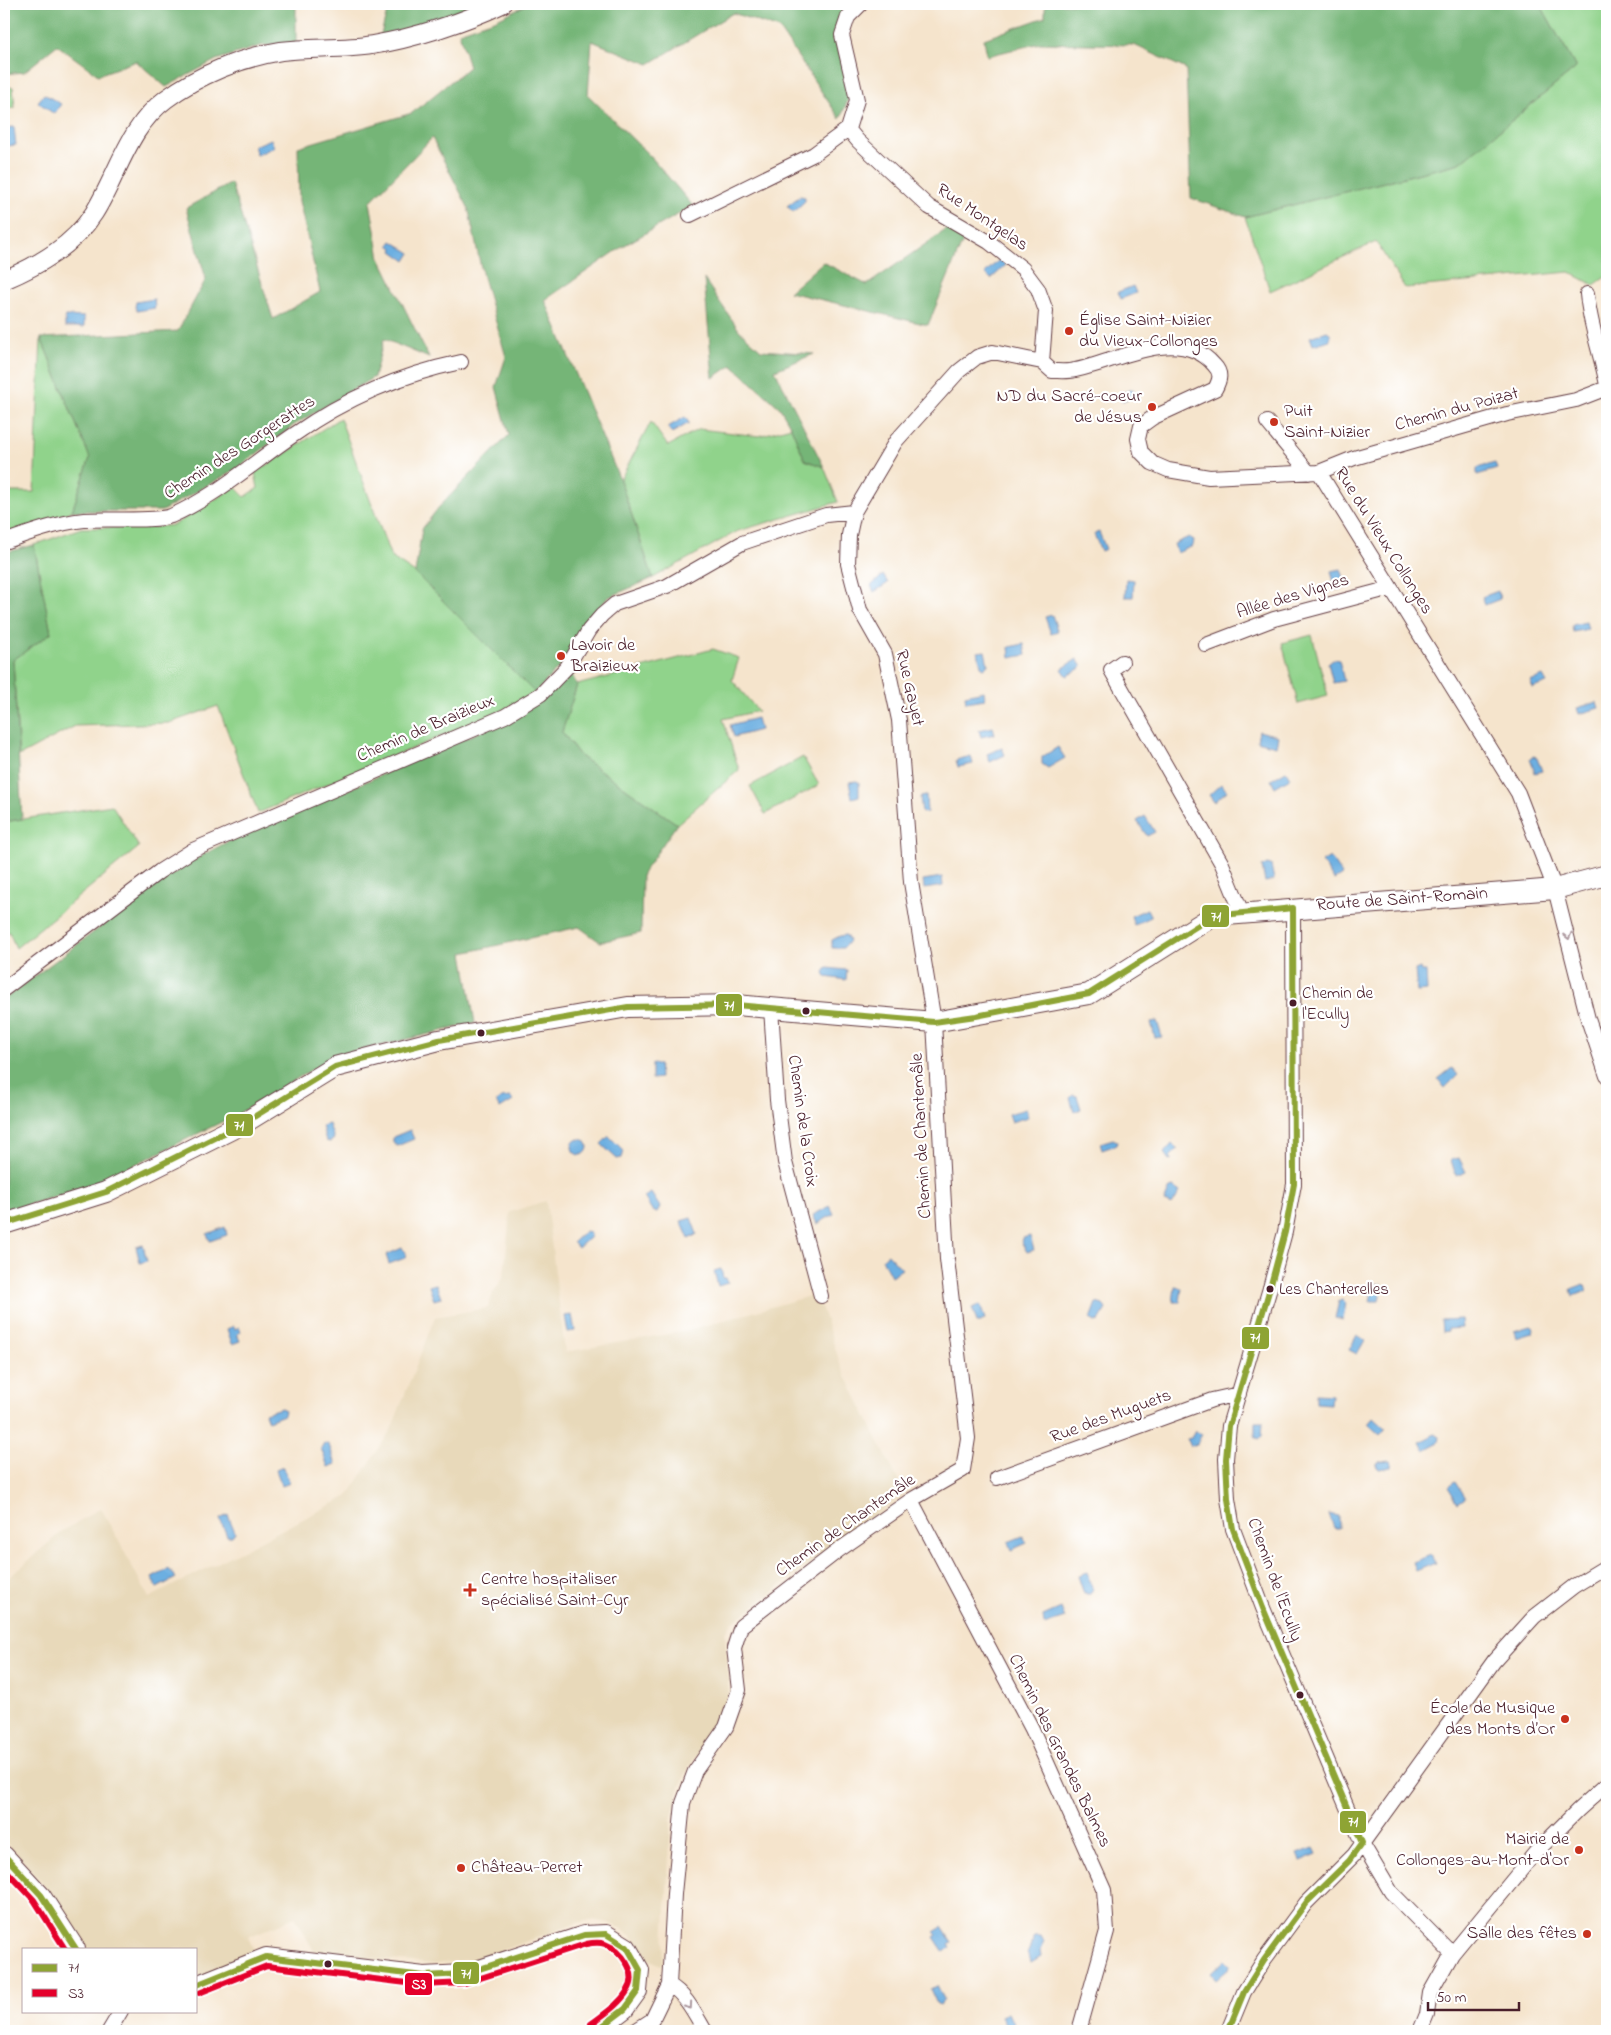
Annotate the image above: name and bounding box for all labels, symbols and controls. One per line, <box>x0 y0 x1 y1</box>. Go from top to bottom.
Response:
street label: Rue Montgelas <box>930 178 1033 259</box>
place label: Église Saint-Nizier du Vieux-Collonges <box>1079 308 1218 356</box>
marker: Église Saint-Nizier du Vieux-Collonges <box>1063 325 1075 337</box>
street label: Chemin du Poizat <box>1392 381 1522 439</box>
place label: ND du Sacré-coeur de Jésus <box>996 384 1142 431</box>
street label: Chemin des Gorgerattes <box>159 389 321 508</box>
place label: Puit Saint-Nizier <box>1284 399 1370 446</box>
marker: ND du Sacré-coeur de Jésus <box>1146 401 1158 413</box>
marker: Puit Saint-Nizier <box>1268 416 1280 428</box>
street label: Rue du Vieux Collonges <box>1326 462 1439 620</box>
street label: Allée des Vignes <box>1234 568 1353 627</box>
place label: Lavoir de Braizieux <box>570 633 639 680</box>
street label: Rue Gayet <box>888 647 930 729</box>
marker: Lavoir de Braizieux <box>555 650 567 662</box>
street label: Chemin de Braizieux <box>353 688 499 770</box>
street label: Route de Saint-Romain <box>1315 881 1489 919</box>
line badge: 71 <box>1201 904 1230 928</box>
text: 71 <box>1211 907 1222 928</box>
one-way arrow <box>1562 931 1573 940</box>
place label: Chemin de l'Ecully <box>1302 981 1373 1028</box>
line badge: 71 <box>715 993 743 1017</box>
text: 71 <box>724 996 735 1017</box>
marker: Chemin de l'Ecully <box>1288 998 1298 1008</box>
unlabelled marker <box>801 1006 811 1016</box>
unlabelled marker <box>476 1028 486 1038</box>
street label: Chemin de Chantemâle <box>905 1052 939 1219</box>
street label: Chemin de la Croix <box>780 1053 824 1189</box>
line badge: 71 <box>225 1113 254 1137</box>
text: 71 <box>234 1116 245 1137</box>
place label: Les Chanterelles <box>1279 1277 1389 1302</box>
marker: Les Chanterelles <box>1265 1284 1275 1294</box>
line badge: 71 <box>1241 1326 1270 1350</box>
text: 71 <box>1250 1328 1261 1349</box>
street label: Rue des Muguets <box>1047 1383 1176 1452</box>
street label: Chemin de Chantemâle <box>771 1467 922 1584</box>
street label: Chemin de l'Ecully <box>1240 1515 1308 1645</box>
place label: Centre hospitaliser spécialisé Saint-Cyr <box>481 1567 629 1614</box>
marker: Centre hospitaliser spécialisé Saint-Cyr <box>463 1583 477 1597</box>
street label: Chemin des Grandes Balmes <box>1001 1650 1117 1852</box>
unlabelled marker <box>1295 1690 1305 1700</box>
place label: École de Musique des Monts d’Or <box>1430 1696 1556 1743</box>
marker: École de Musique des Monts d’Or <box>1559 1713 1571 1725</box>
line badge: 71 <box>1339 1810 1367 1834</box>
text: 71 <box>1348 1812 1359 1833</box>
place label: Mairie de Collonges-au-Mont-d'Or <box>1396 1827 1570 1875</box>
marker: Mairie de Collonges-au-Mont-d'Or <box>1573 1844 1585 1856</box>
place label: Château-Perret <box>471 1855 583 1881</box>
marker: Château-Perret <box>455 1862 467 1874</box>
place label: Salle des fêtes <box>1467 1921 1577 1947</box>
marker: Salle des fêtes <box>1581 1928 1593 1940</box>
legend <box>22 1948 198 2012</box>
text: 71 <box>68 1957 79 1979</box>
unlabelled marker <box>323 1959 333 1969</box>
line badge: 71 <box>452 1961 480 1985</box>
text: 71 <box>461 1964 472 1985</box>
line badge: S3 <box>404 1972 433 1996</box>
text: S3 <box>412 1975 427 1996</box>
scale bar <box>1428 1980 1520 2012</box>
text: S3 <box>68 1983 84 2005</box>
text: 50 m <box>1436 1987 1467 2009</box>
one-way arrow <box>683 2000 692 2010</box>

